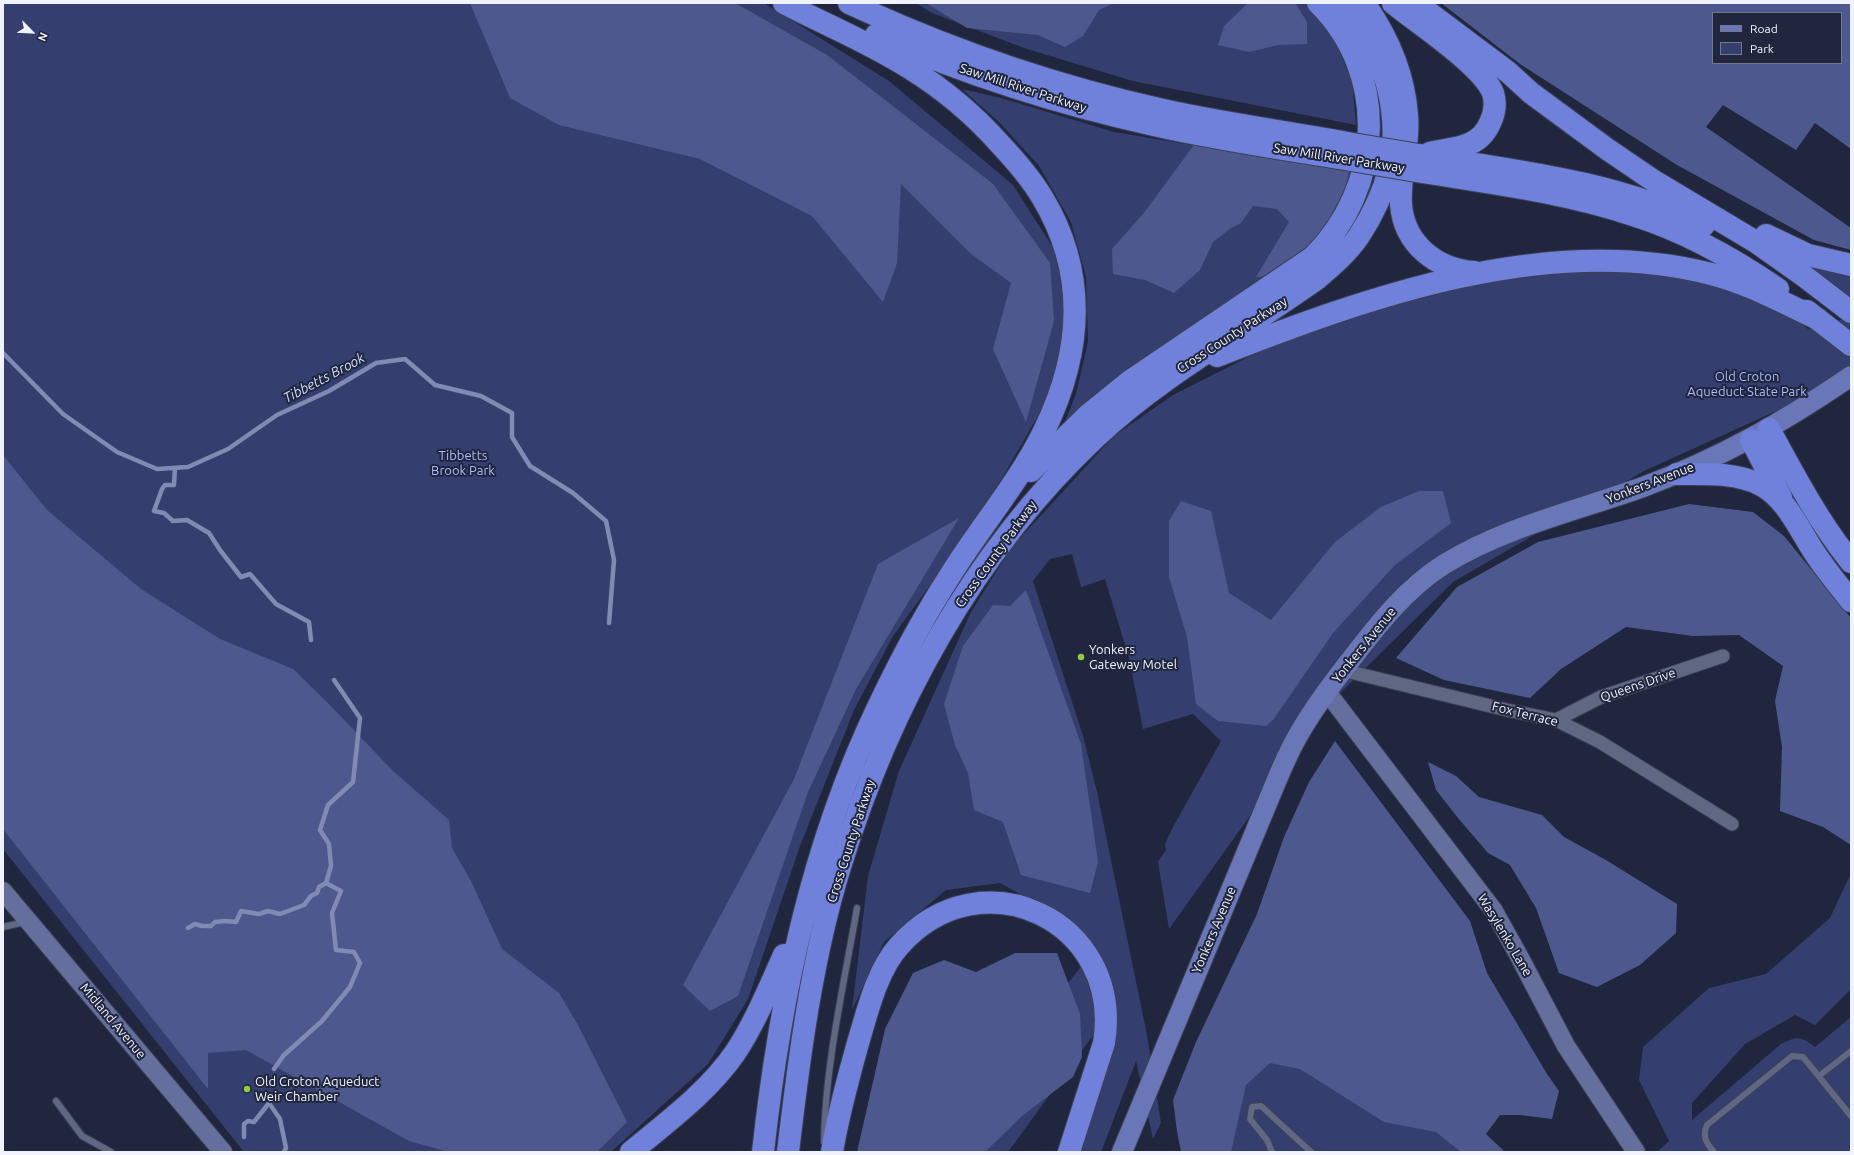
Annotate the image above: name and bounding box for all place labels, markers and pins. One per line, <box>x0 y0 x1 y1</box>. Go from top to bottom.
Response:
place label: Yonkers Gateway Motel <box>1089 642 1177 673</box>
marker: Yonkers Gateway Motel <box>1076 652 1086 662</box>
place label: Old Croton Aqueduct Weir Chamber <box>255 1074 379 1105</box>
marker: Old Croton Aqueduct Weir Chamber <box>242 1084 252 1094</box>

